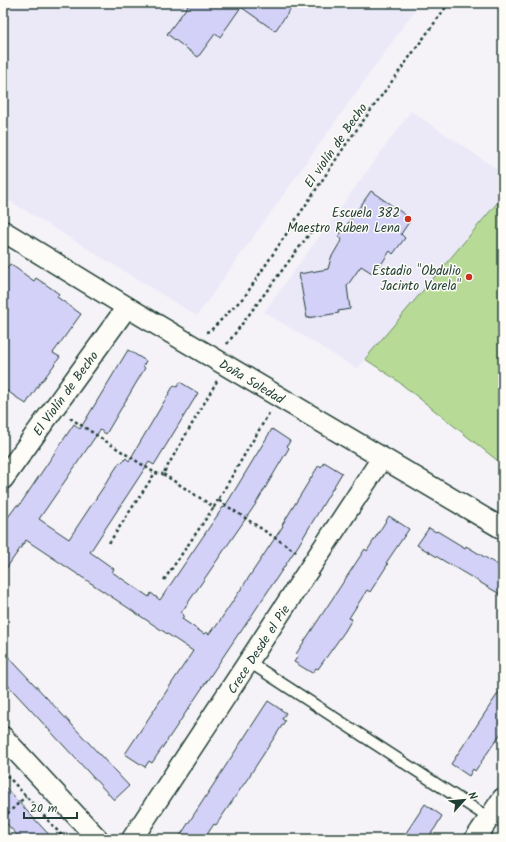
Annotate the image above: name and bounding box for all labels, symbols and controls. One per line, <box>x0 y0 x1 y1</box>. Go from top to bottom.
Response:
street label: El violín de Becho <box>299 99 373 193</box>
place label: Escuela 382 Maestro Ruben Lena <box>287 203 400 239</box>
marker: Escuela 382 Maestro Ruben Lena <box>403 214 413 224</box>
place label: Estadio "Obdulio Jacinto Varela" <box>372 261 462 297</box>
marker: Estadio "Obdulio Jacinto Varela" <box>464 272 474 282</box>
street label: El Violín de Becho <box>28 347 104 441</box>
street label: Doña Soledad <box>214 354 289 410</box>
street label: Crece Desde el Pie <box>223 601 296 698</box>
north arrow <box>444 780 484 820</box>
text: N <box>462 789 482 803</box>
scale bar <box>24 794 77 820</box>
text: 20 m <box>30 799 58 818</box>

